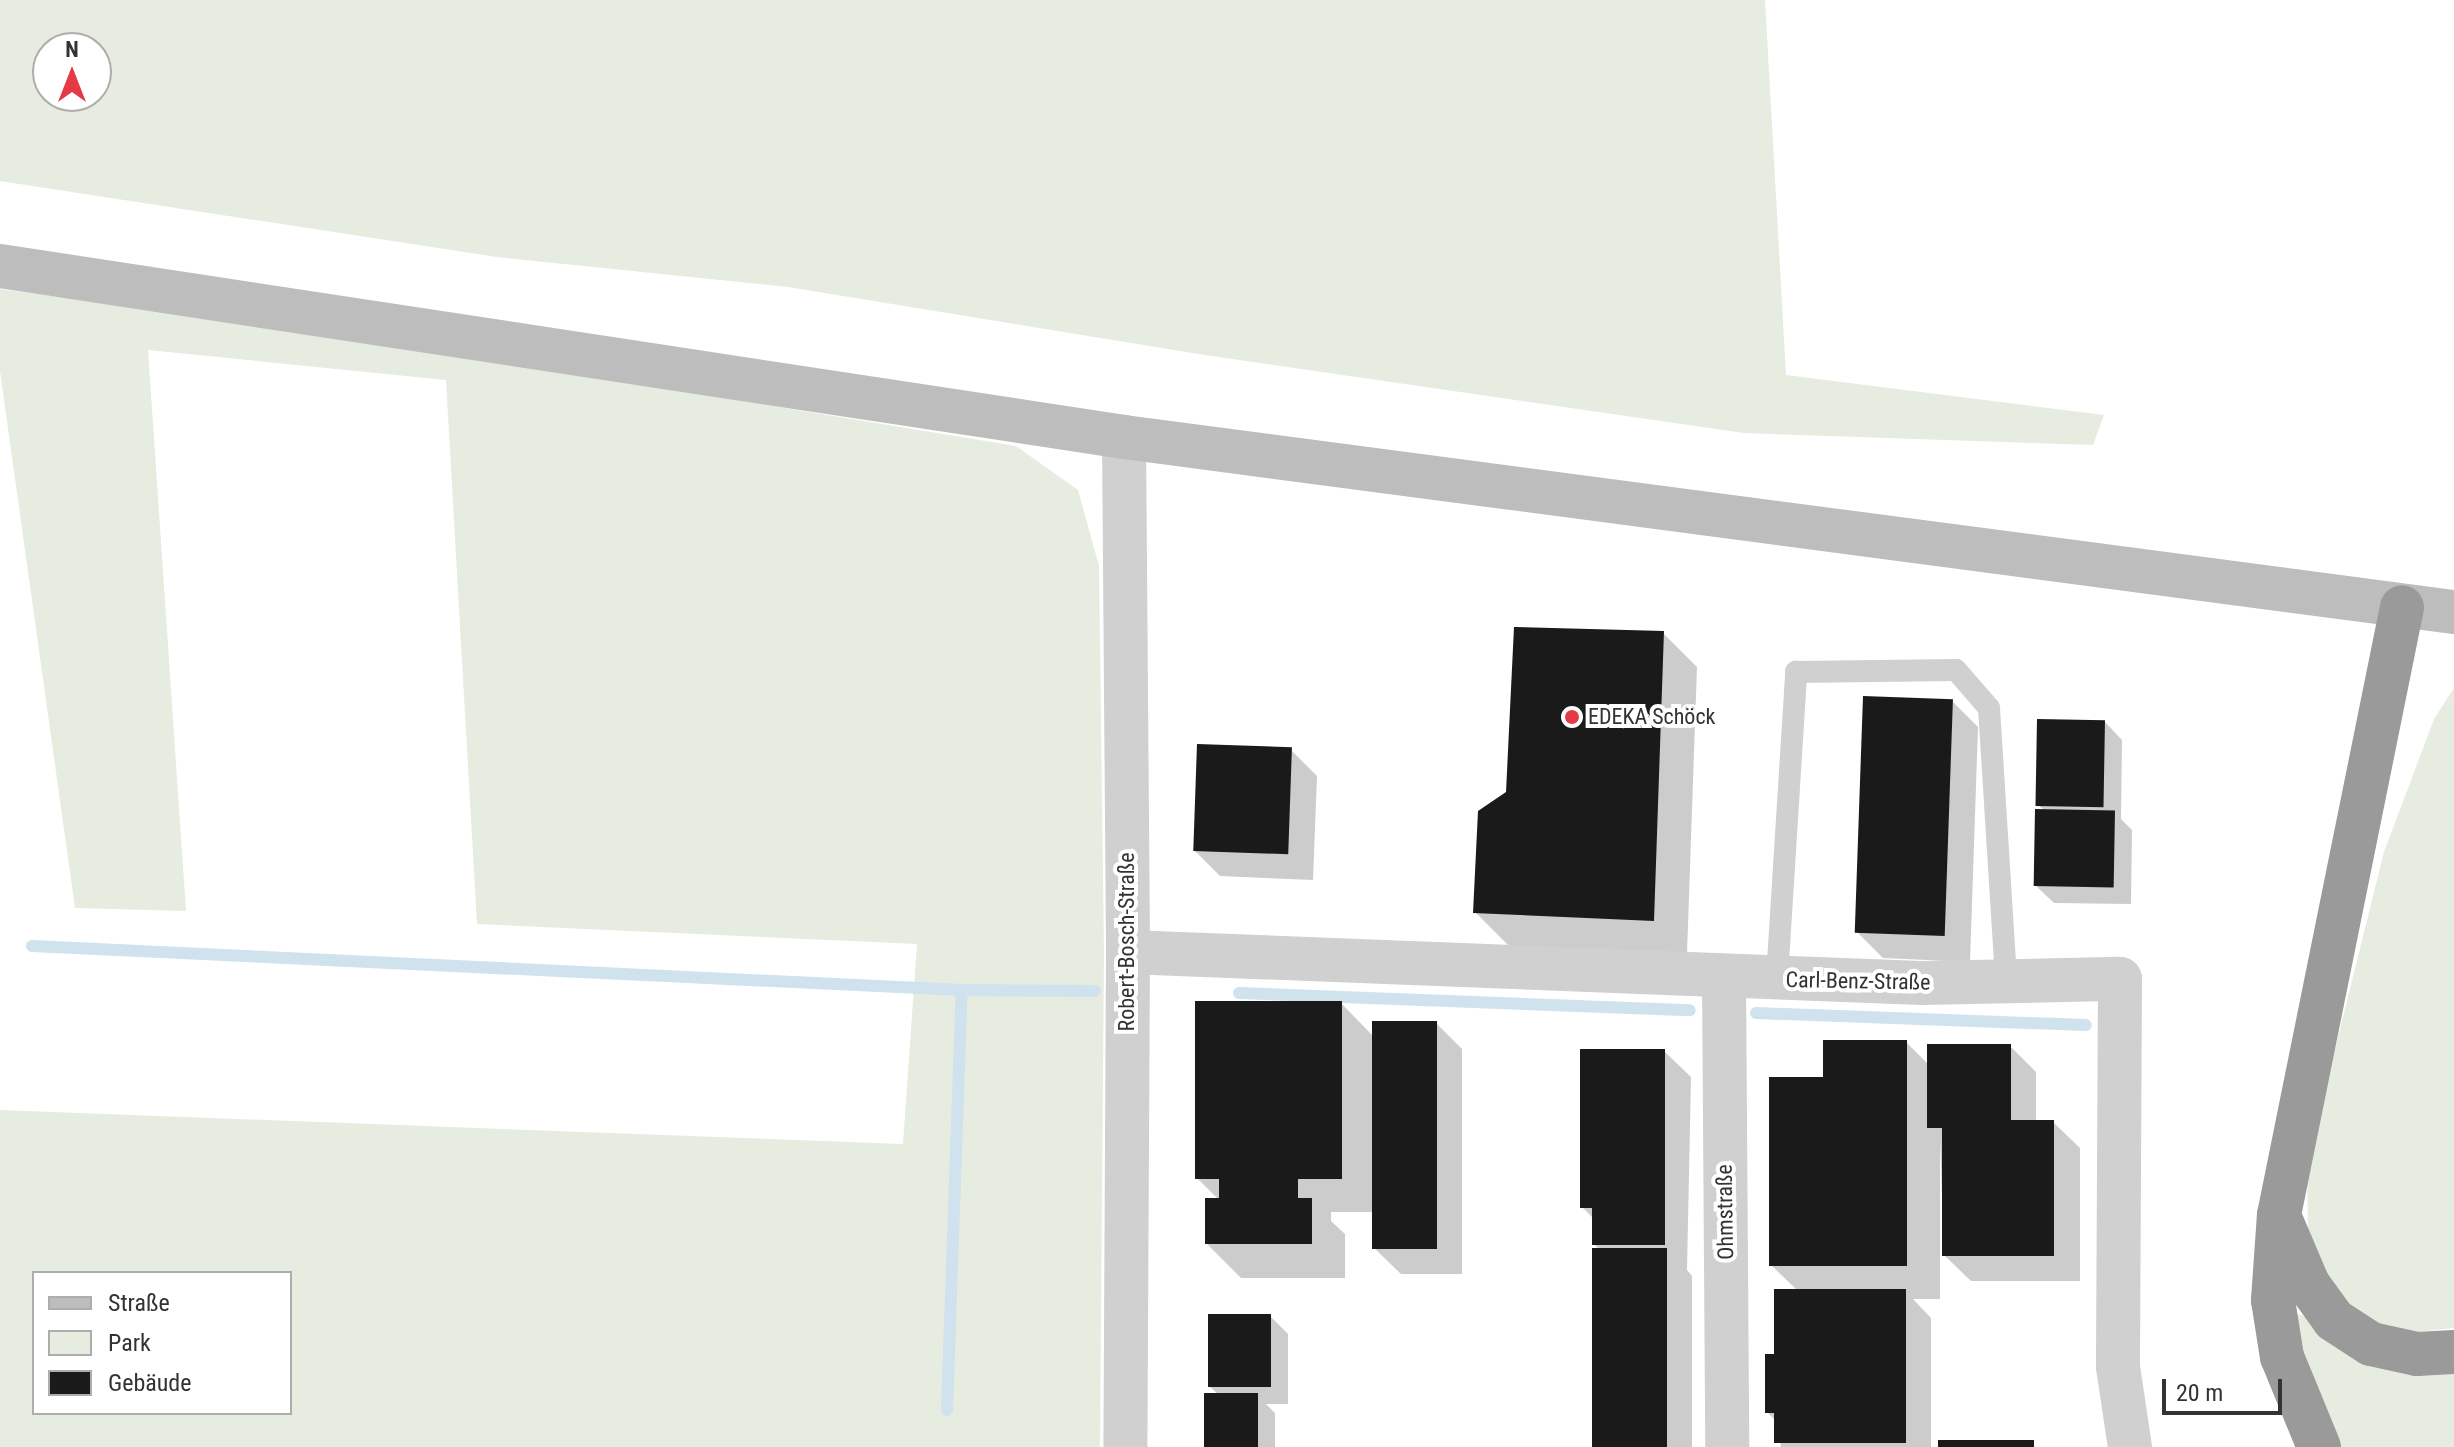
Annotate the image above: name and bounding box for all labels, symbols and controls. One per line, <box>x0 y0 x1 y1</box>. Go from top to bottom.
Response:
north arrow <box>32 32 112 112</box>
text: N <box>65 37 79 62</box>
place label: EDEKA Schöck <box>1588 704 1715 730</box>
marker: EDEKA Schöck <box>1563 708 1581 726</box>
street label: Robert-Bosch-Straße <box>1114 853 1140 1031</box>
street label: Carl-Benz-Straße <box>1785 967 1931 995</box>
street label: Ohmstraße <box>1711 1164 1739 1260</box>
legend <box>32 1271 292 1415</box>
text: Straße <box>108 1289 170 1317</box>
text: Park <box>108 1329 151 1357</box>
scale bar <box>2166 1363 2286 1413</box>
text: Gebäude <box>108 1369 192 1397</box>
text: 20 m <box>2176 1379 2223 1407</box>

